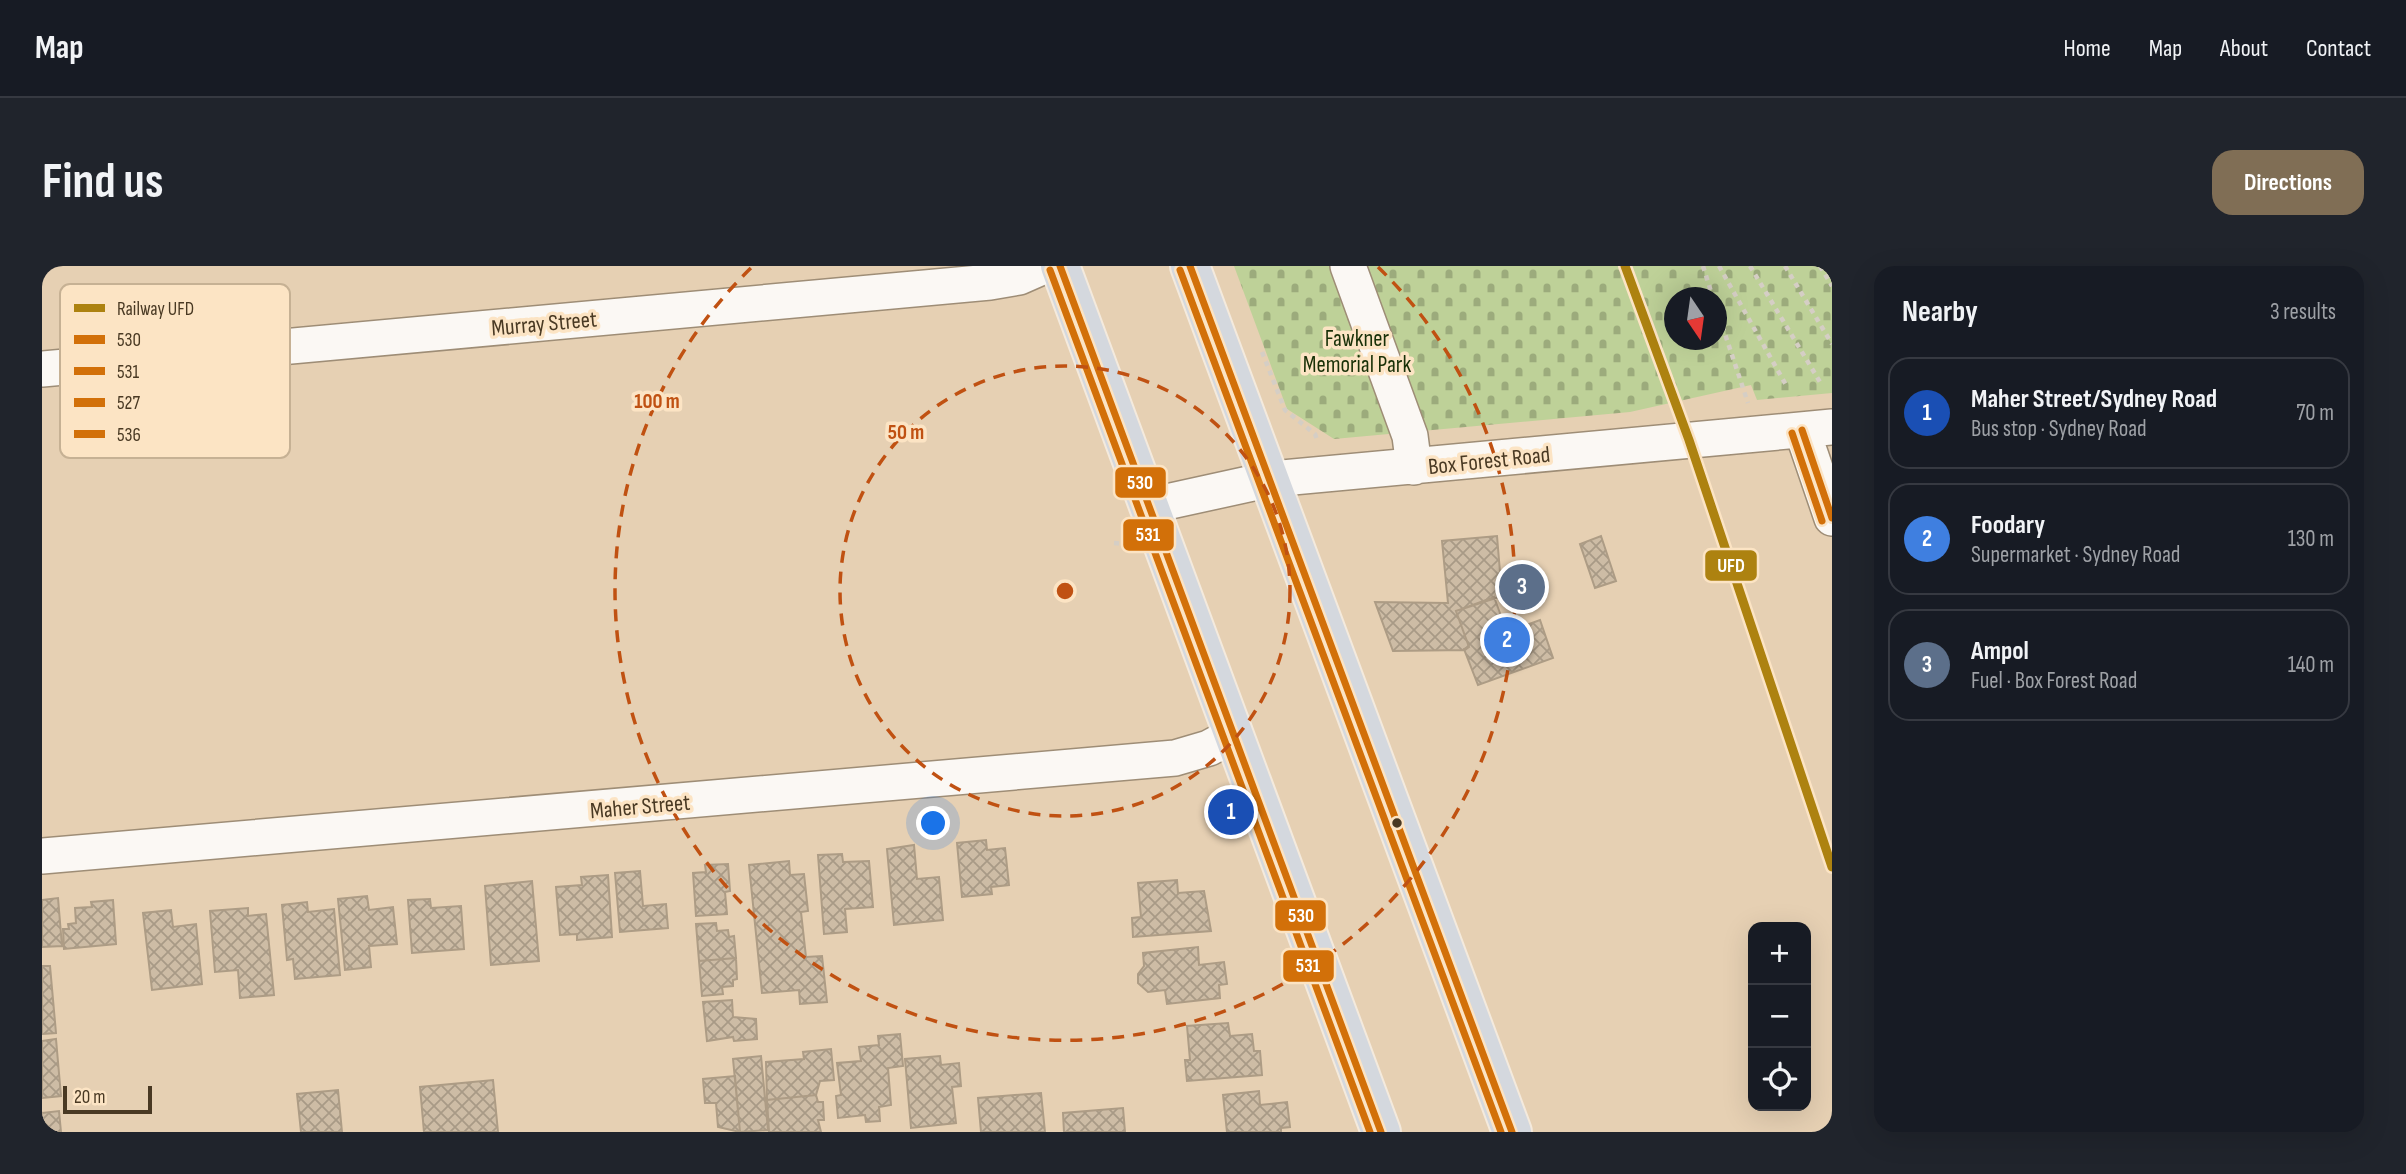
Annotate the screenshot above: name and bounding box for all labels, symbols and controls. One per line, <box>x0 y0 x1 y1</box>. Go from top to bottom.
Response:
text: Map <box>35 28 84 68</box>
text: Home <box>2063 34 2111 63</box>
text: Map <box>2149 34 2182 63</box>
text: About <box>2220 34 2268 63</box>
text: Contact <box>2306 34 2371 63</box>
button: Directions <box>2212 150 2364 215</box>
text: Find us <box>42 153 164 212</box>
legend <box>60 284 290 458</box>
north arrow <box>1664 287 1727 350</box>
text: Nearby <box>1902 294 1978 330</box>
text: Railway UFD <box>117 298 194 321</box>
text: 3 results <box>2270 298 2336 326</box>
street label: Murray Street <box>490 305 598 343</box>
park label: Fawkner Memorial Park <box>1303 325 1411 379</box>
text: 530 <box>117 329 141 352</box>
text: 531 <box>117 361 140 384</box>
text: Maher Street/Sydney Road <box>1971 384 2217 415</box>
text: 100 m <box>634 389 680 414</box>
text: 527 <box>117 392 140 415</box>
text: 1 <box>1922 399 1932 427</box>
text: 70 m <box>2296 399 2334 427</box>
text: Bus stop · Sydney Road <box>1971 415 2147 443</box>
text: 50 m <box>888 420 924 445</box>
text: 536 <box>117 424 141 447</box>
street label: Box Forest Road <box>1427 441 1552 481</box>
line badge: 530 <box>1114 466 1167 499</box>
text: 530 <box>1127 472 1153 495</box>
text: Foodary <box>1971 510 2045 541</box>
line badge: 531 <box>1122 518 1175 552</box>
text: 531 <box>1136 524 1161 547</box>
text: 2 <box>1922 525 1932 553</box>
text: 130 m <box>2288 525 2334 553</box>
text: Supermarket · Sydney Road <box>1971 541 2180 569</box>
line badge: UFD <box>1704 549 1758 582</box>
text: UFD <box>1717 555 1745 578</box>
pin: 3 <box>1499 561 1545 613</box>
centre of rings <box>1053 579 1077 603</box>
pin: 2 <box>1484 614 1530 666</box>
text: Ampol <box>1971 636 2029 667</box>
text: 3 <box>1922 651 1932 679</box>
text: 140 m <box>2288 651 2334 679</box>
text: Fuel · Box Forest Road <box>1971 667 2137 695</box>
pin: 1 <box>1208 786 1254 838</box>
street label: Maher Street <box>589 789 691 825</box>
your location <box>916 806 950 840</box>
unlabelled marker <box>1390 816 1404 830</box>
line badge: 530 <box>1274 899 1327 932</box>
text: 530 <box>1288 905 1314 928</box>
map controls <box>1748 922 1811 1111</box>
button: + <box>1748 922 1811 985</box>
line badge: 531 <box>1282 949 1335 983</box>
text: 531 <box>1296 955 1321 978</box>
button: − <box>1748 985 1811 1048</box>
button: locate <box>1748 1048 1811 1111</box>
scale bar <box>63 1083 152 1115</box>
text: 20 m <box>74 1086 106 1109</box>

